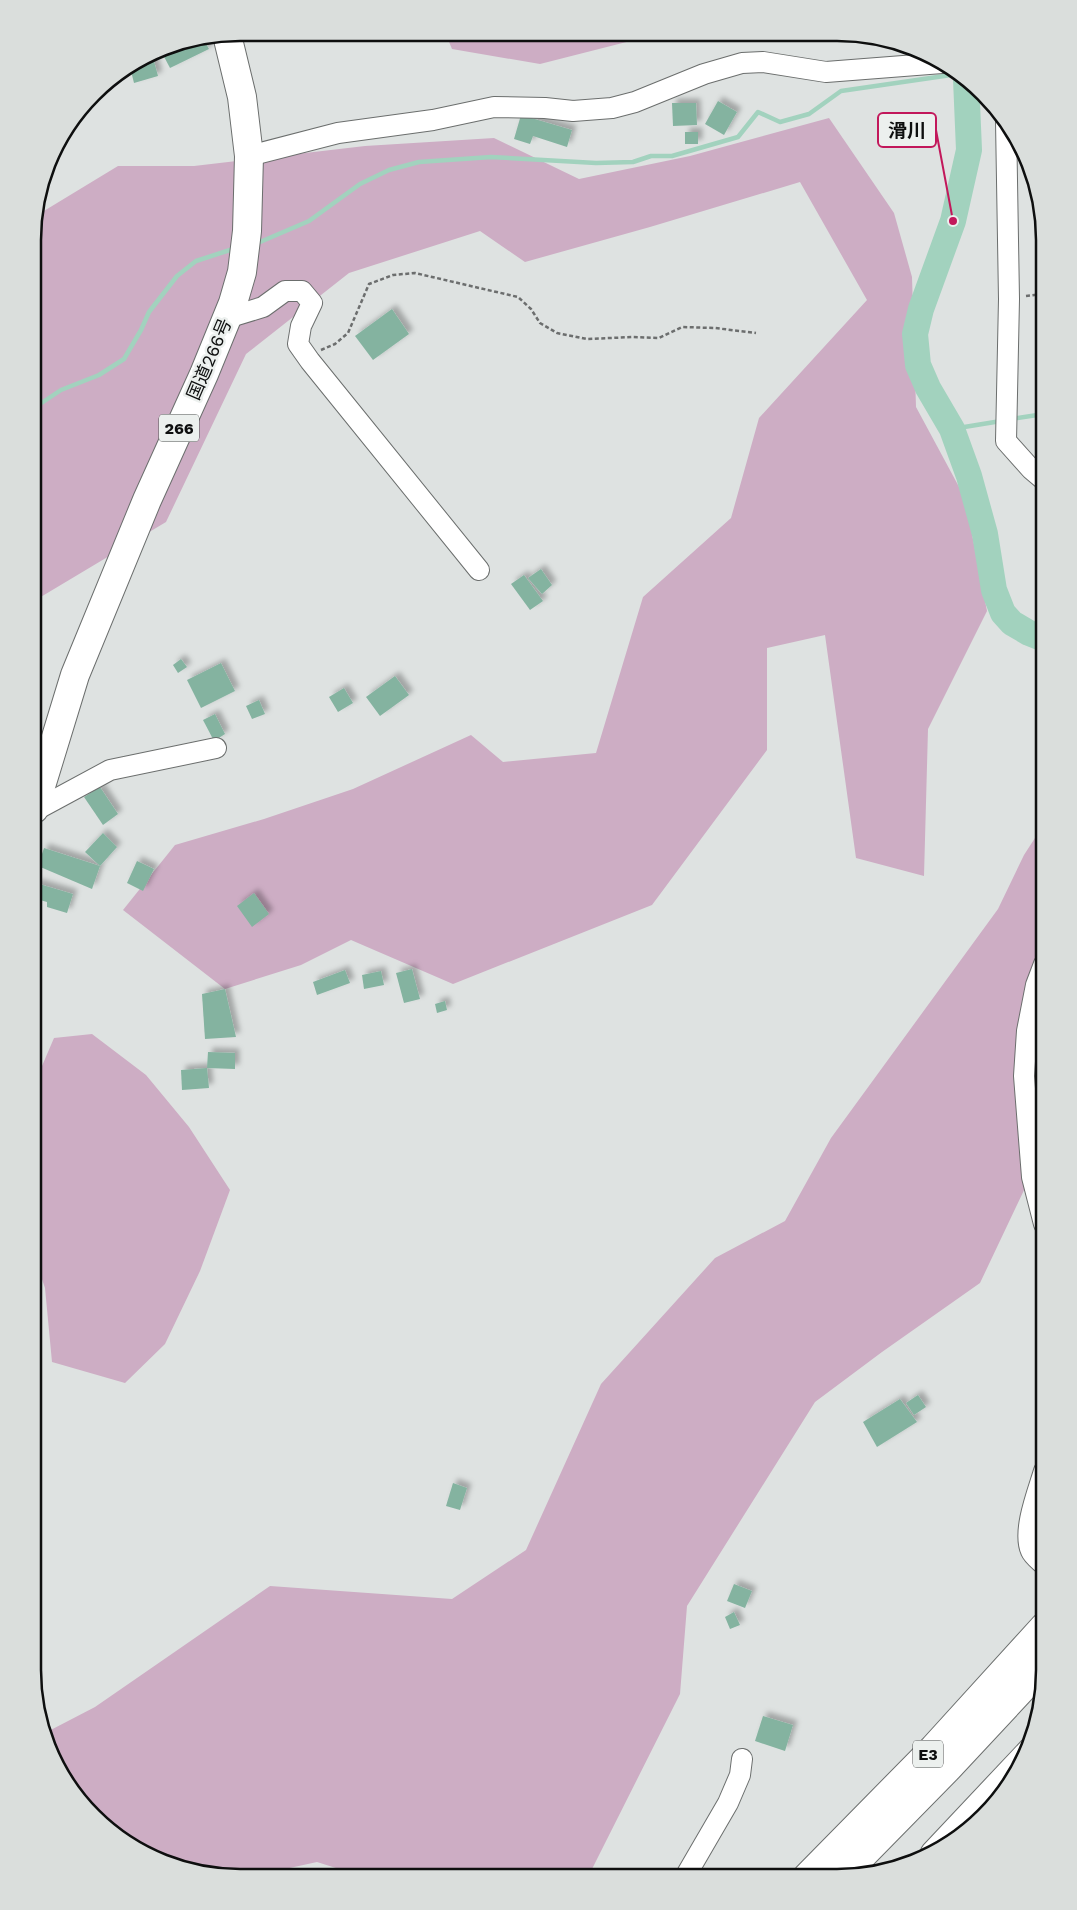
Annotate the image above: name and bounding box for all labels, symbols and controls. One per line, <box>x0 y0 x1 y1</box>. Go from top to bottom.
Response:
callout: 滑川 <box>878 113 936 147</box>
text: 滑川 <box>888 119 926 142</box>
street label: 国道266号 <box>182 315 236 403</box>
road number: 266 <box>159 414 199 442</box>
road number: E3 <box>913 1740 943 1768</box>

